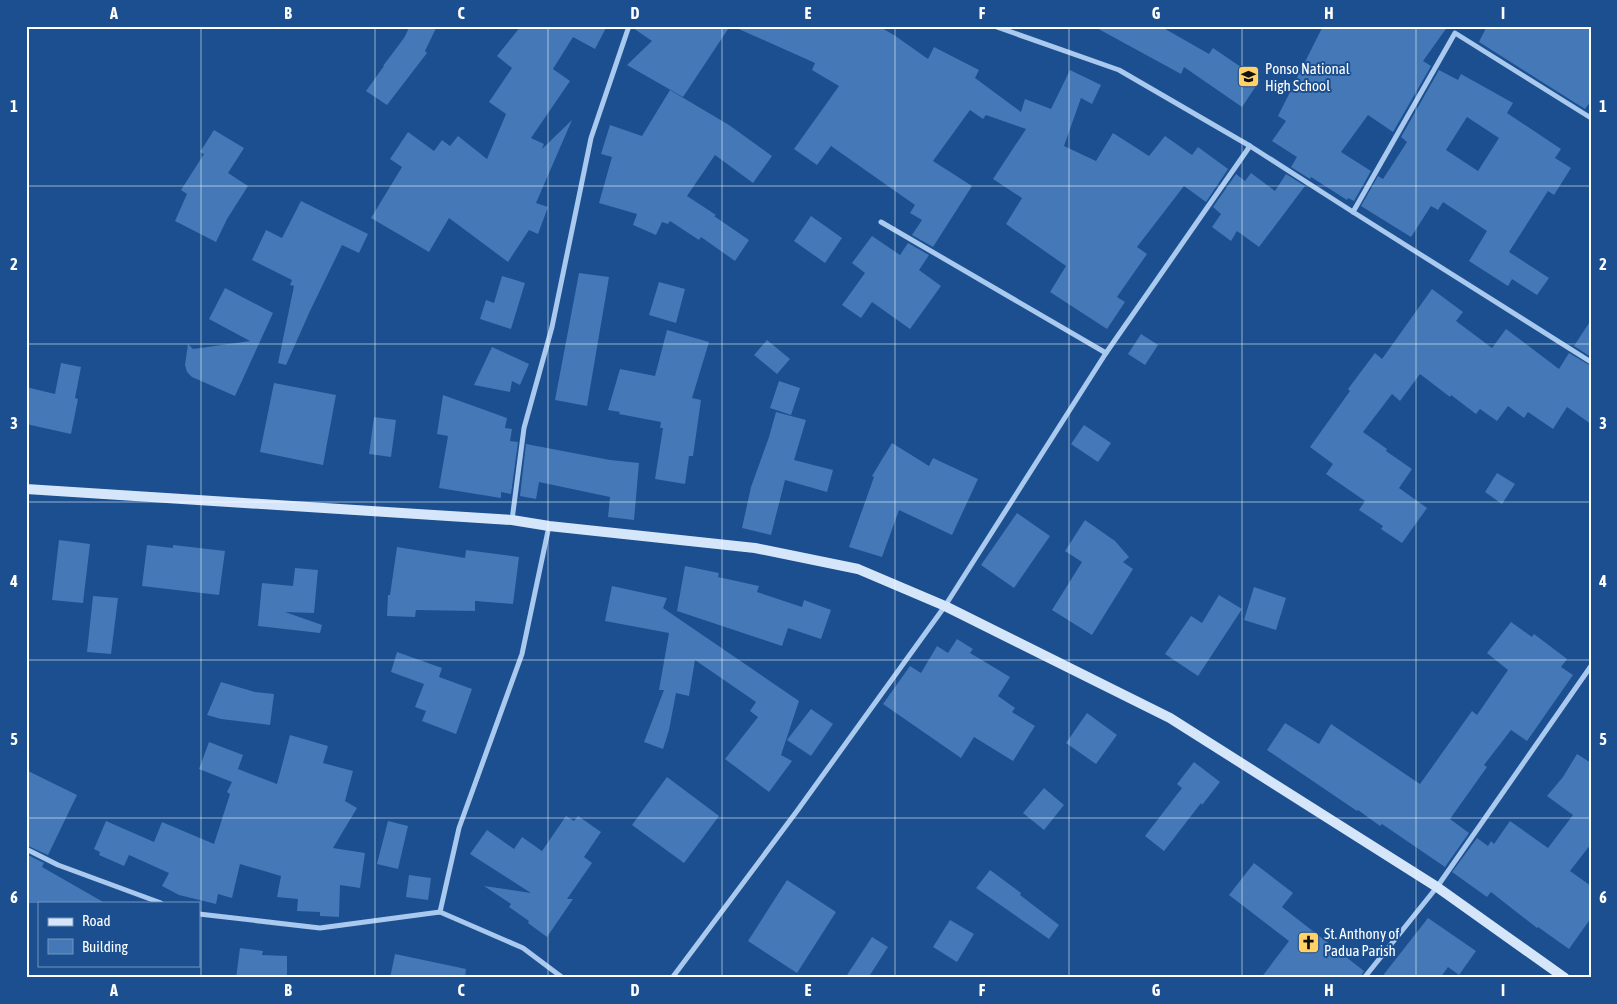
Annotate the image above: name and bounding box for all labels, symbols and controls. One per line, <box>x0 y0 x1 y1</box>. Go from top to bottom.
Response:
text: A <box>109 4 118 22</box>
text: B <box>284 4 292 22</box>
text: C <box>457 4 465 22</box>
text: D <box>631 4 640 22</box>
text: E <box>805 4 812 22</box>
text: F <box>979 4 986 22</box>
text: G <box>1152 4 1161 22</box>
text: H <box>1324 4 1334 22</box>
text: I <box>1501 4 1505 22</box>
place label: Ponso National High School <box>1265 60 1350 94</box>
school or university icon: Ponso National High School <box>1237 65 1261 89</box>
text: 1 <box>10 97 18 115</box>
text: 1 <box>1599 97 1607 115</box>
text: 2 <box>10 255 18 273</box>
text: 2 <box>1599 255 1607 273</box>
text: 3 <box>10 414 18 432</box>
text: 3 <box>1599 414 1607 432</box>
text: 4 <box>9 572 18 590</box>
text: 4 <box>1598 572 1607 590</box>
text: 5 <box>10 730 18 748</box>
text: 5 <box>1599 730 1607 748</box>
text: 6 <box>10 888 18 906</box>
text: 6 <box>1599 888 1607 906</box>
legend <box>38 902 200 966</box>
text: Road <box>82 912 111 929</box>
place label: St. Anthony of Padua Parish <box>1324 925 1399 959</box>
church icon: St. Anthony of Padua Parish <box>1296 930 1320 954</box>
text: Building <box>82 938 128 955</box>
text: A <box>109 981 118 999</box>
text: B <box>284 981 292 999</box>
text: C <box>457 981 465 999</box>
text: D <box>631 981 640 999</box>
text: E <box>805 981 812 999</box>
text: F <box>979 981 986 999</box>
text: G <box>1152 981 1161 999</box>
text: H <box>1324 981 1334 999</box>
text: I <box>1501 981 1505 999</box>

